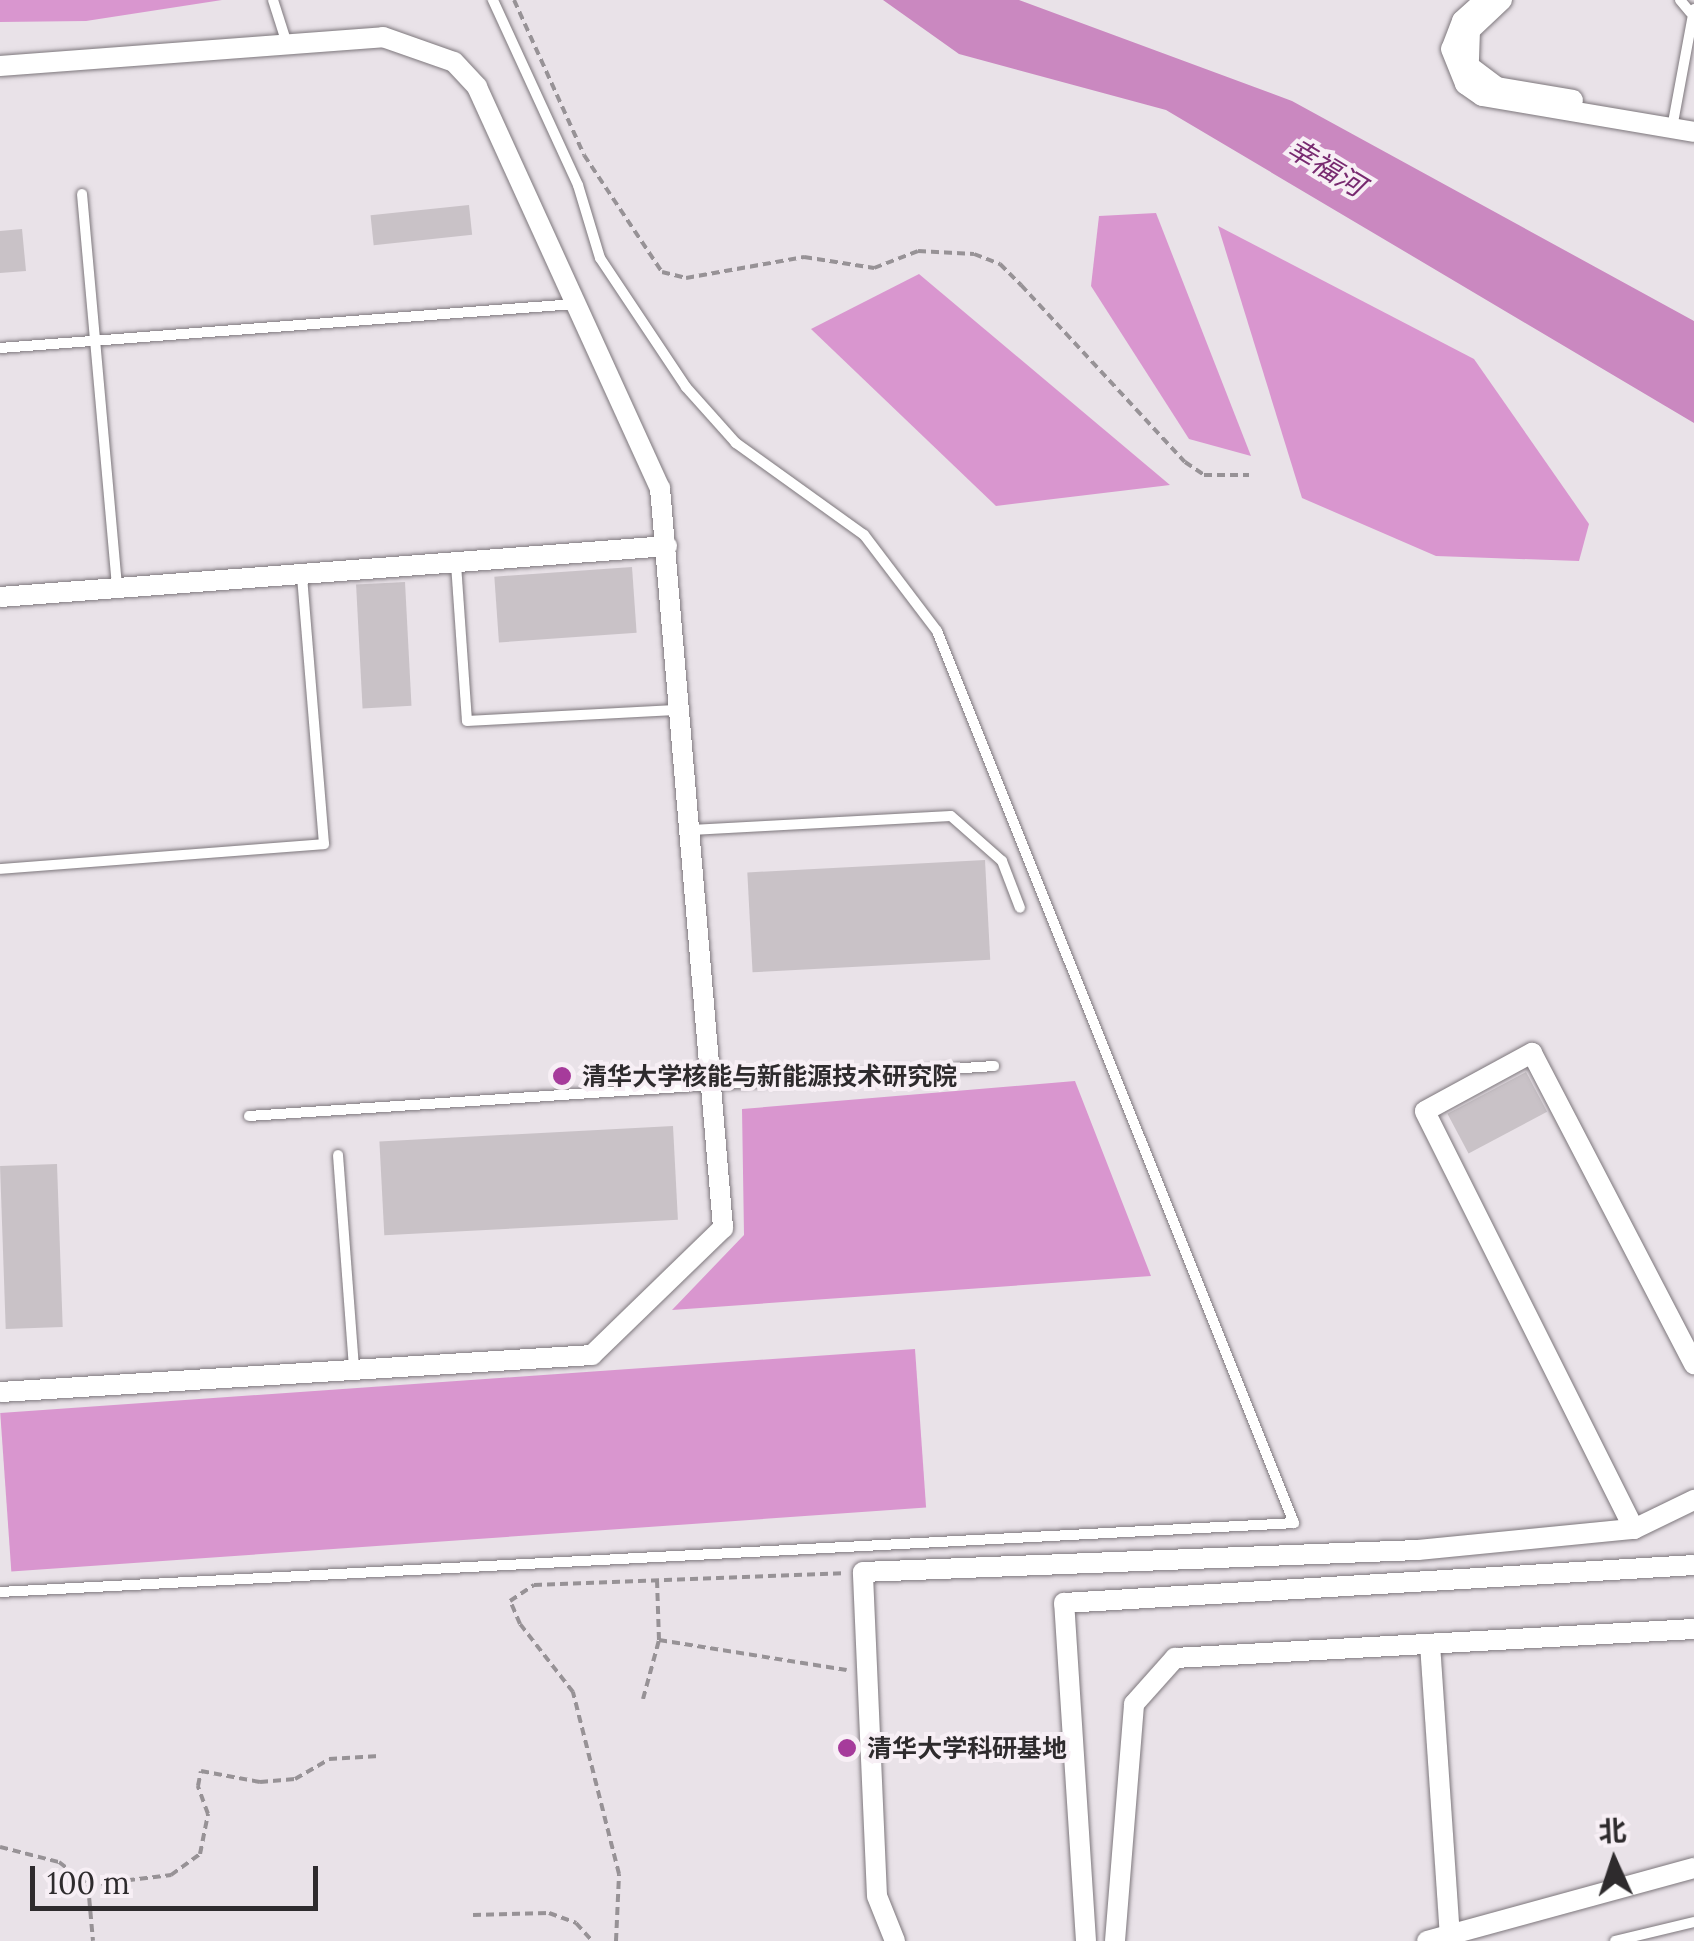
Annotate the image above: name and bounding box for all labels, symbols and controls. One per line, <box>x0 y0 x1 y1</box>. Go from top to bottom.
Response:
water label: 幸福河 <box>1281 131 1371 203</box>
place label: 清华大学核能与新能源技术研究院 <box>582 1061 957 1091</box>
marker: 清华大学核能与新能源技术研究院 <box>551 1065 573 1087</box>
place label: 清华大学科研基地 <box>867 1733 1067 1763</box>
marker: 清华大学科研基地 <box>836 1737 858 1759</box>
north arrow <box>1564 1811 1664 1911</box>
text: 北 <box>1597 1812 1627 1850</box>
scale bar <box>35 1846 322 1908</box>
text: 100 m <box>47 1864 130 1902</box>

